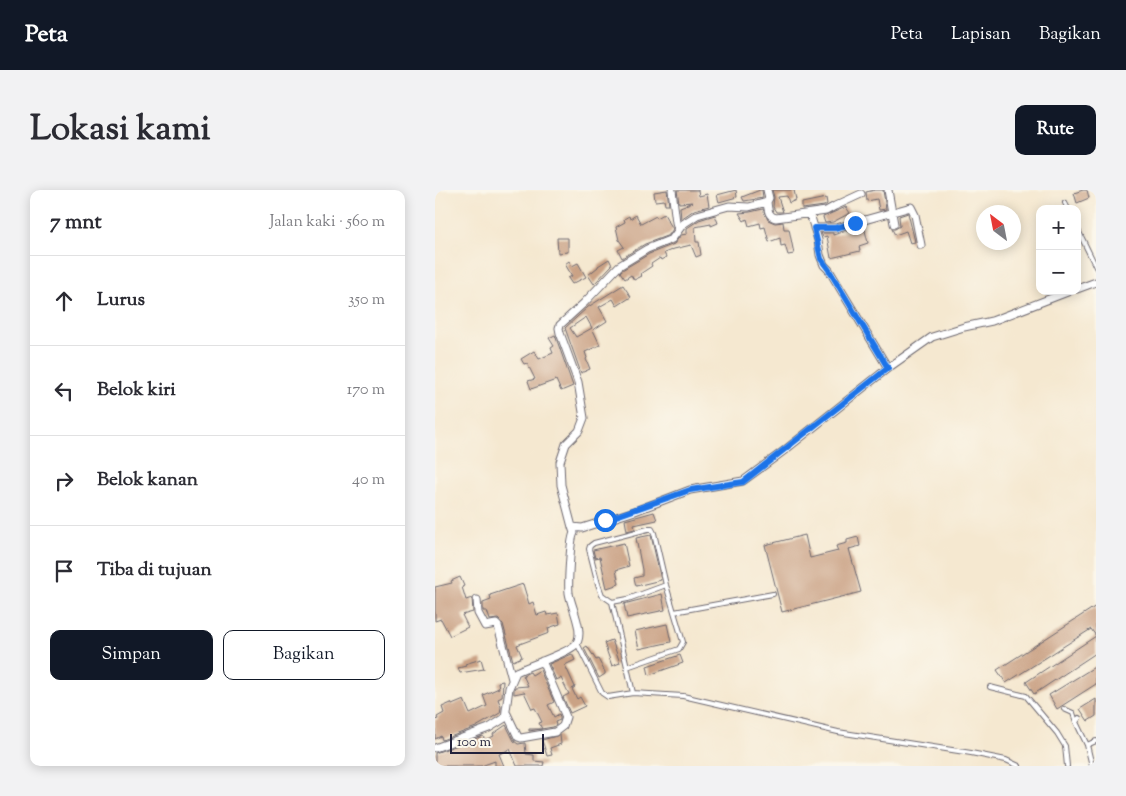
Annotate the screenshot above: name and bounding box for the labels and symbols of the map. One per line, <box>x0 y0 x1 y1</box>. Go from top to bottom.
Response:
north arrow <box>976 205 1021 250</box>
route end <box>844 212 867 235</box>
route start <box>594 509 617 532</box>
scale bar <box>450 731 544 754</box>

